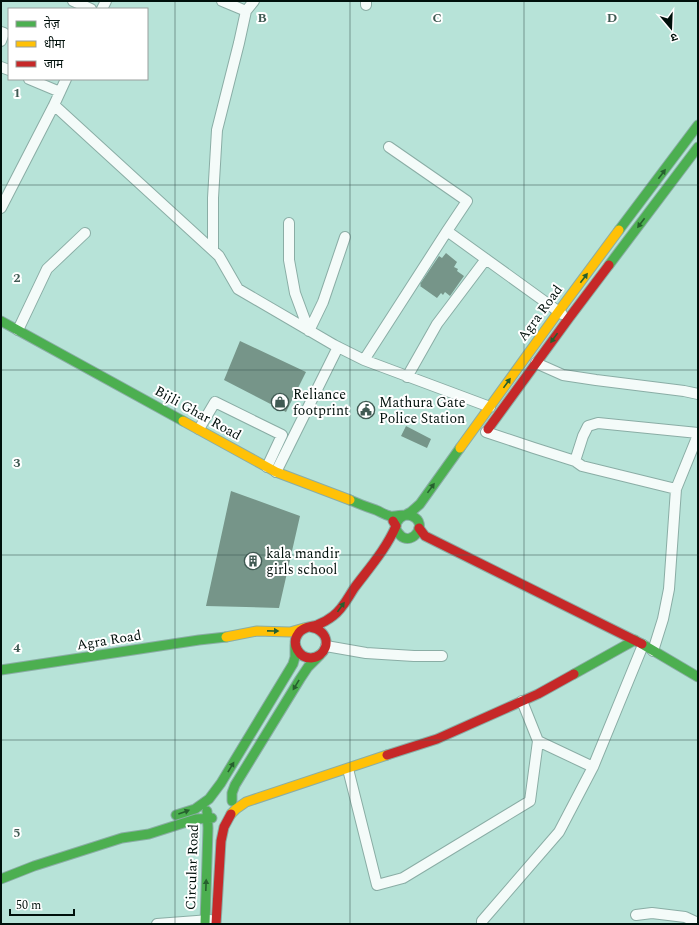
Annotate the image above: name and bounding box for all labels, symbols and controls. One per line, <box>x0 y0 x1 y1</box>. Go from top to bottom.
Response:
legend <box>8 8 148 80</box>
text: B <box>257 8 267 28</box>
text: C <box>432 8 442 28</box>
text: D <box>607 8 617 28</box>
north arrow <box>651 8 691 48</box>
text: तेज़ <box>44 15 61 34</box>
text: उ <box>668 28 680 46</box>
text: धीमा <box>44 35 66 54</box>
text: जाम <box>44 55 64 74</box>
text: 1 <box>13 83 21 103</box>
one-way arrow <box>657 169 665 179</box>
one-way arrow <box>637 217 645 228</box>
text: 2 <box>13 268 21 288</box>
one-way arrow <box>579 273 587 283</box>
street label: Agra Road <box>512 280 568 346</box>
one-way arrow <box>550 332 559 343</box>
one-way arrow <box>503 378 511 389</box>
street label: Bijli Ghar Road <box>151 380 245 446</box>
place label: Reliance footprint <box>293 384 349 421</box>
shop icon: Reliance footprint <box>270 392 290 412</box>
place label: Mathura Gate Police Station <box>379 392 466 429</box>
public building icon: Mathura Gate Police Station <box>356 400 376 420</box>
text: 3 <box>13 453 21 473</box>
one-way arrow <box>427 483 435 494</box>
place label: kala mandir girls school <box>266 543 340 580</box>
building icon: kala mandir girls school <box>243 551 263 571</box>
one-way arrow <box>337 601 346 612</box>
street label: Agra Road <box>75 624 143 655</box>
one-way arrow <box>267 628 280 634</box>
text: 4 <box>13 638 21 658</box>
one-way arrow <box>292 680 300 690</box>
one-way arrow <box>227 761 235 772</box>
one-way arrow <box>179 809 191 815</box>
text: 5 <box>13 823 21 843</box>
street label: Circular Road <box>180 823 204 910</box>
one-way arrow <box>203 879 210 891</box>
scale bar <box>10 891 74 917</box>
text: 50 m <box>16 896 41 915</box>

